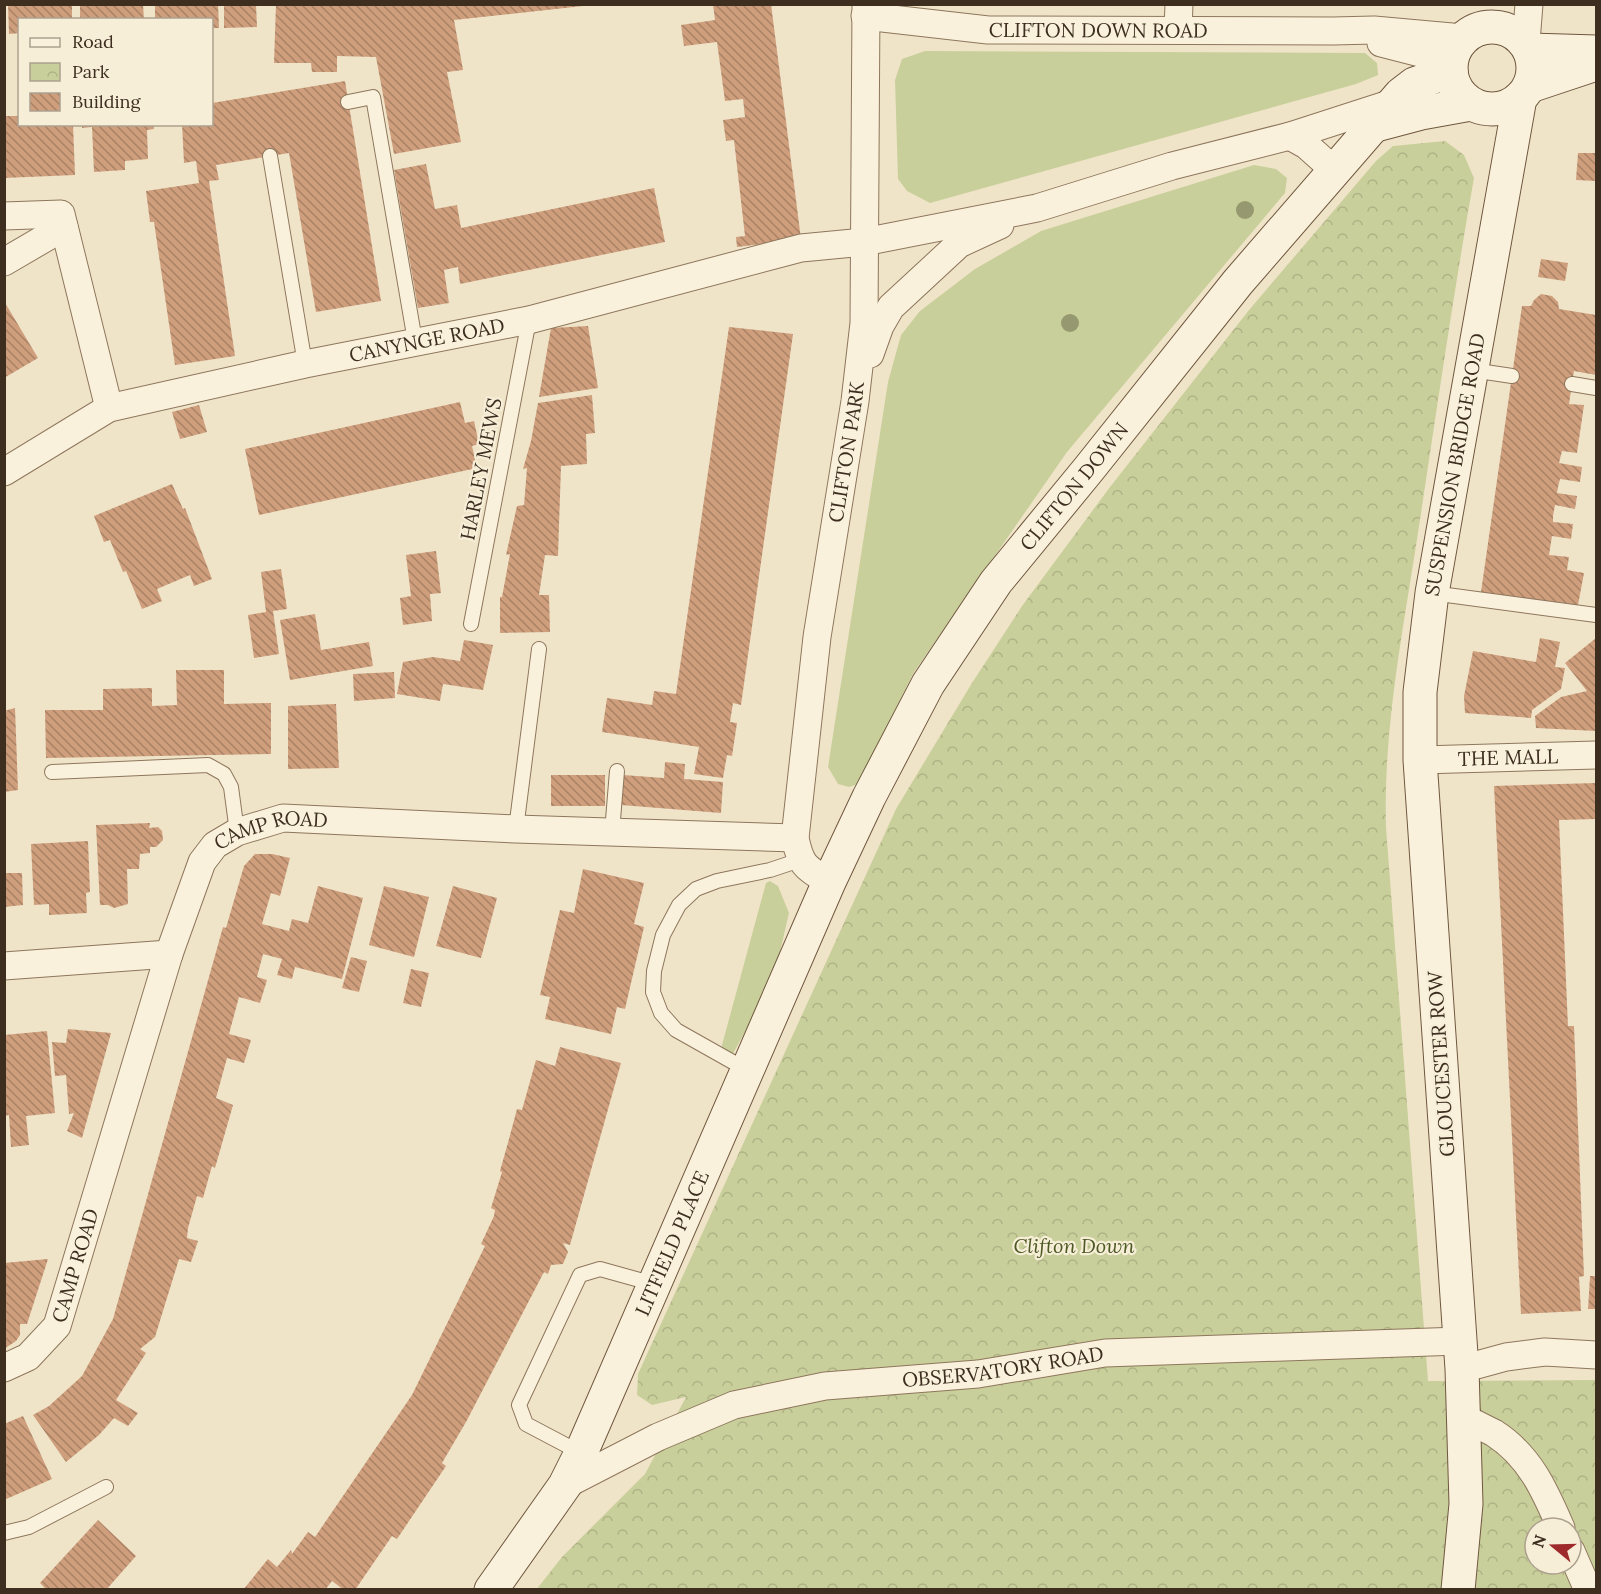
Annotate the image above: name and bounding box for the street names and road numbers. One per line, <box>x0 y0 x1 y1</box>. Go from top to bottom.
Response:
street label: CLIFTON DOWN ROAD <box>989 17 1208 43</box>
street label: CANYNGE ROAD <box>347 312 507 367</box>
street label: SUSPENSION BRIDGE ROAD <box>1419 331 1490 598</box>
street label: CLIFTON PARK <box>823 380 869 524</box>
street label: HARLEY MEWS <box>454 396 507 542</box>
street label: CLIFTON DOWN <box>1014 417 1133 555</box>
street label: THE MALL <box>1458 743 1559 771</box>
street label: CAMP ROAD <box>209 805 328 855</box>
street label: GLOUCESTER ROW <box>1421 969 1459 1158</box>
street label: LITFIELD PLACE <box>629 1167 714 1319</box>
street label: CAMP ROAD <box>46 1205 104 1325</box>
street label: OBSERVATORY ROAD <box>901 1340 1105 1392</box>

